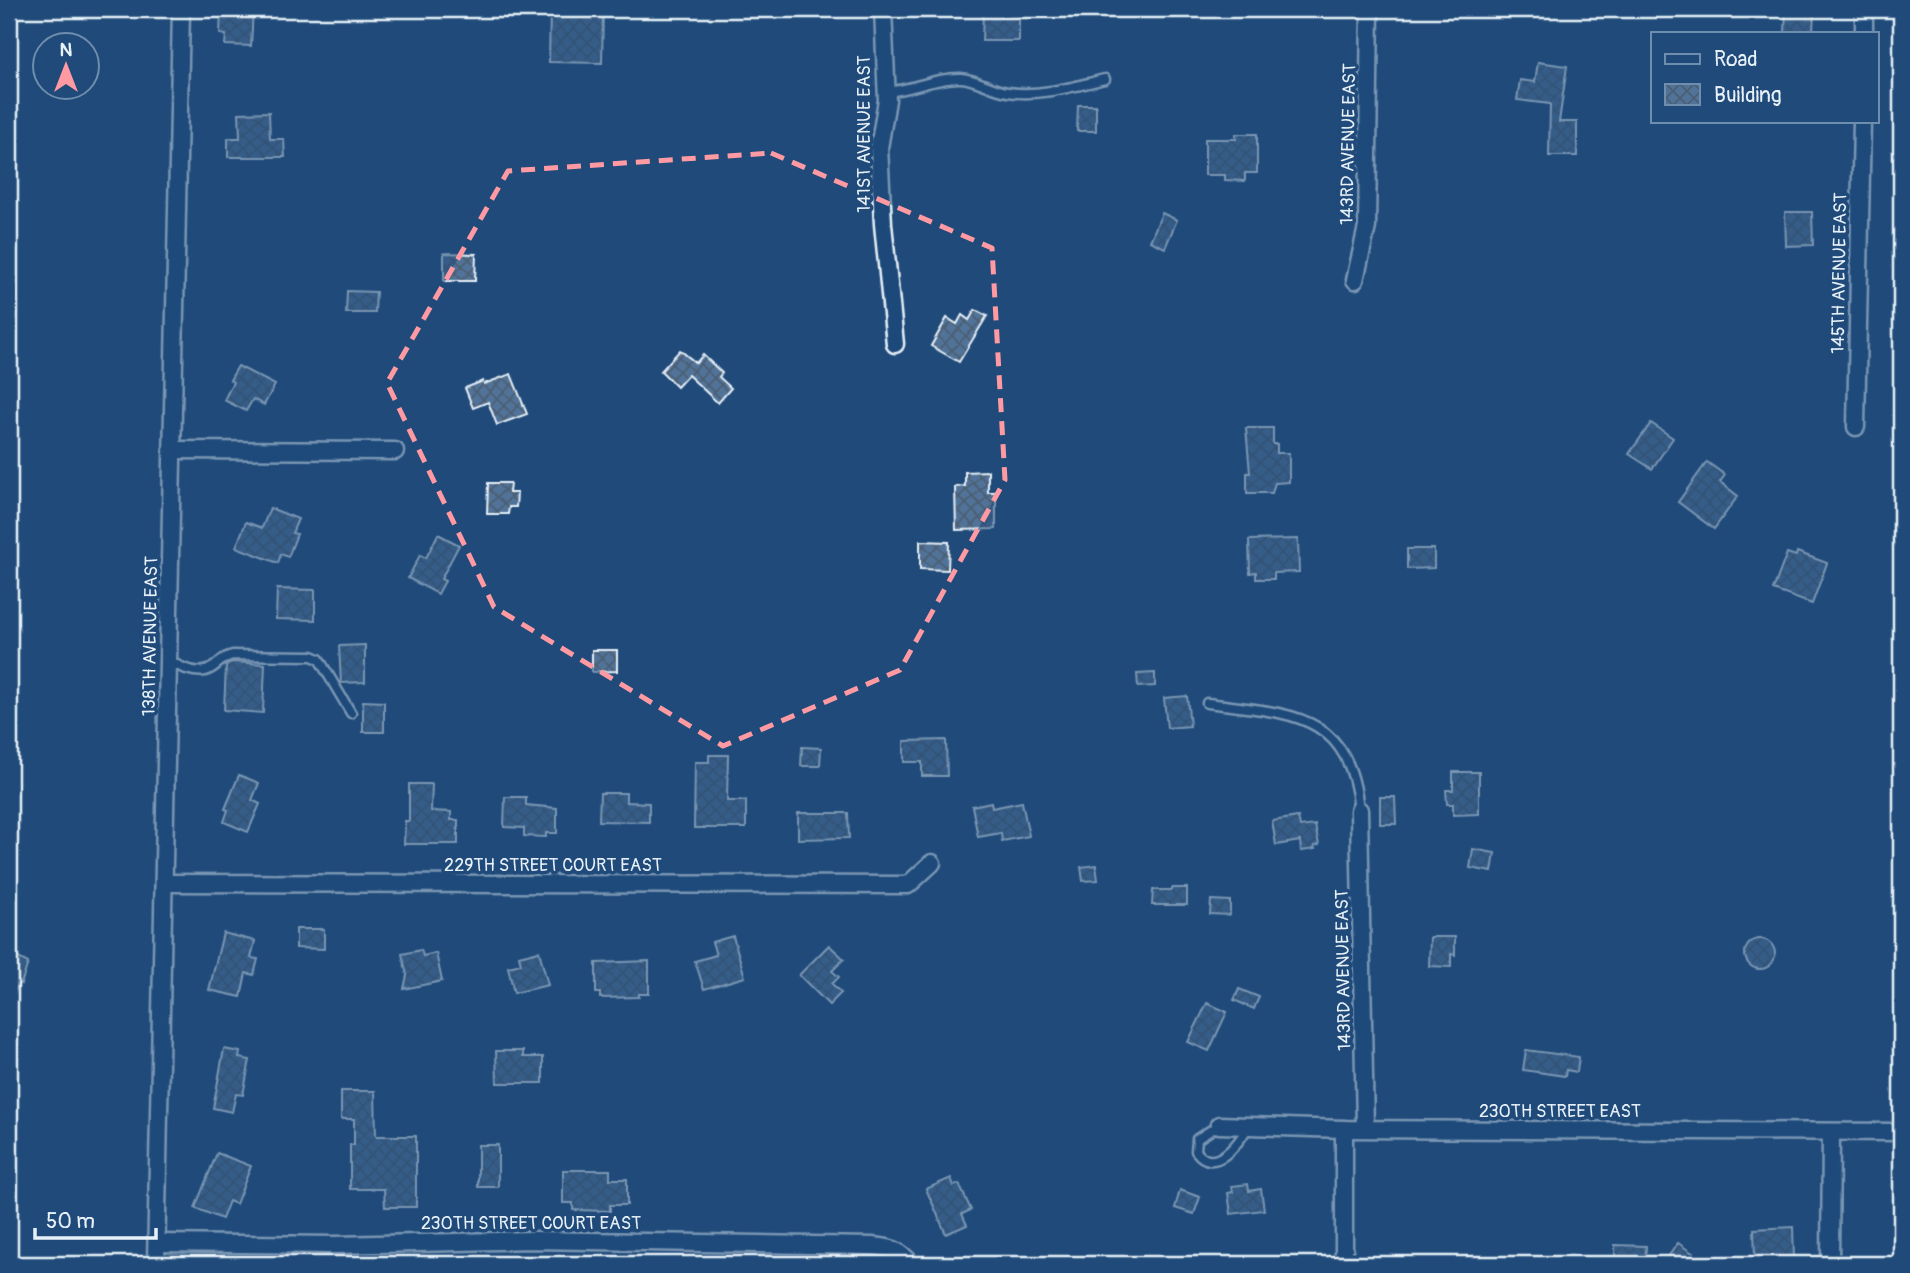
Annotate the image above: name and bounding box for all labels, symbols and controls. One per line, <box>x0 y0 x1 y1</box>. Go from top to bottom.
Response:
north arrow <box>32 32 102 102</box>
legend <box>1651 32 1878 122</box>
text: N <box>60 38 73 62</box>
text: Road <box>1714 46 1758 73</box>
street label: 141ST AVENUE EAST <box>853 55 876 213</box>
street label: 143RD AVENUE EAST <box>1336 63 1361 225</box>
text: Building <box>1714 82 1781 109</box>
street label: 145TH AVENUE EAST <box>1827 192 1852 354</box>
street label: 138TH AVENUE EAST <box>138 556 163 716</box>
street label: 229TH STREET COURT EAST <box>444 854 662 877</box>
street label: 143RD AVENUE EAST <box>1331 889 1356 1051</box>
street label: 230TH STREET EAST <box>1479 1100 1641 1123</box>
scale bar <box>35 1196 156 1240</box>
text: 50 m <box>46 1208 95 1235</box>
street label: 230TH STREET COURT EAST <box>421 1212 641 1235</box>

